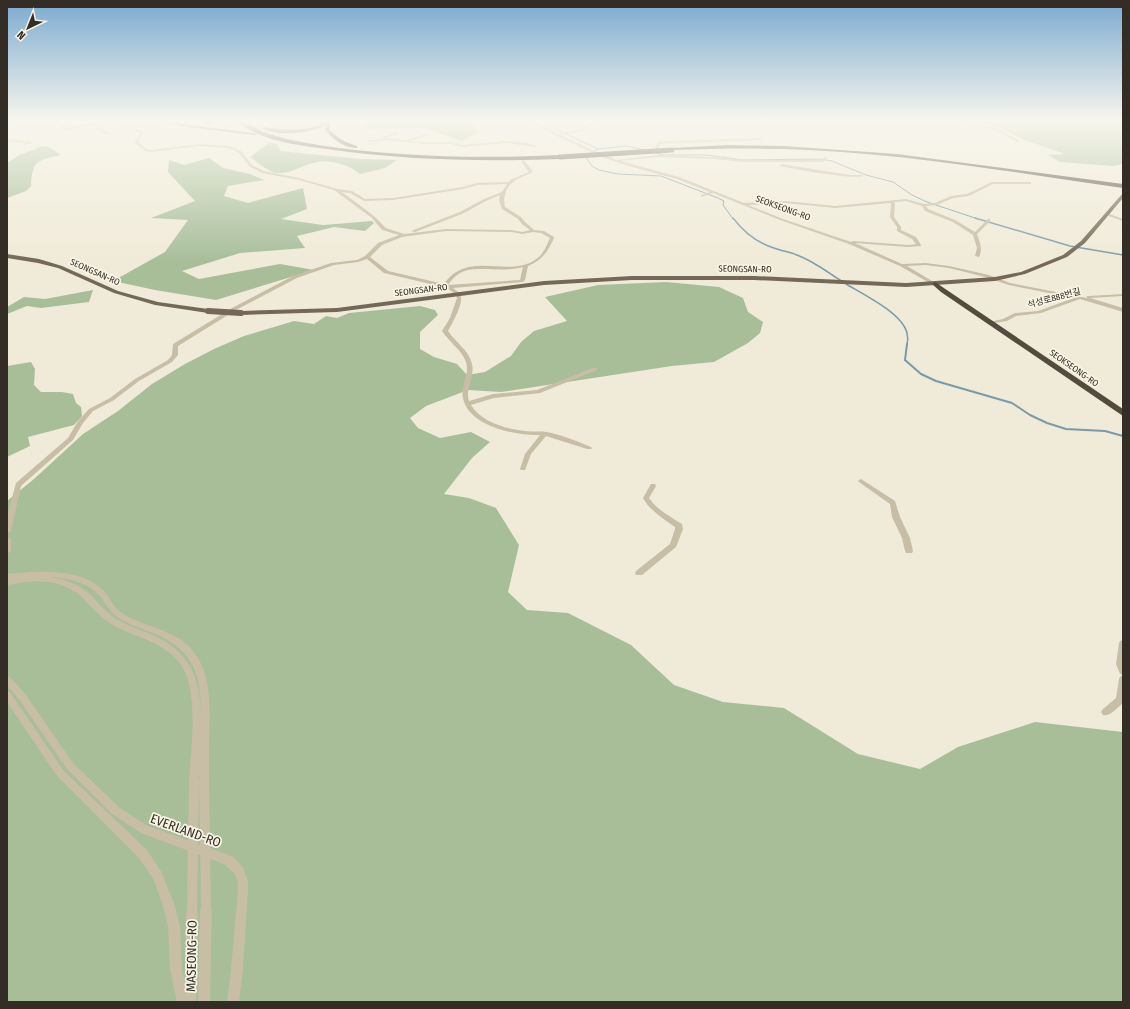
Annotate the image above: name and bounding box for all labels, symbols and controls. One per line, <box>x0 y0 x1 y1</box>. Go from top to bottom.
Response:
north arrow <box>8 8 48 48</box>
text: N <box>15 28 28 42</box>
street label: SEOKSEONG-RO <box>754 193 812 223</box>
street label: SEONGSAN-RO <box>69 257 122 288</box>
street label: SEONGSAN-RO <box>718 264 772 274</box>
street label: SEONGSAN-RO <box>394 282 448 298</box>
street label: 석성로888번길 <box>1026 286 1082 310</box>
street label: SEOKSEONG-RO <box>1048 347 1101 389</box>
street label: EVERLAND-RO <box>149 811 223 850</box>
street label: MASEONG-RO <box>183 920 200 992</box>

